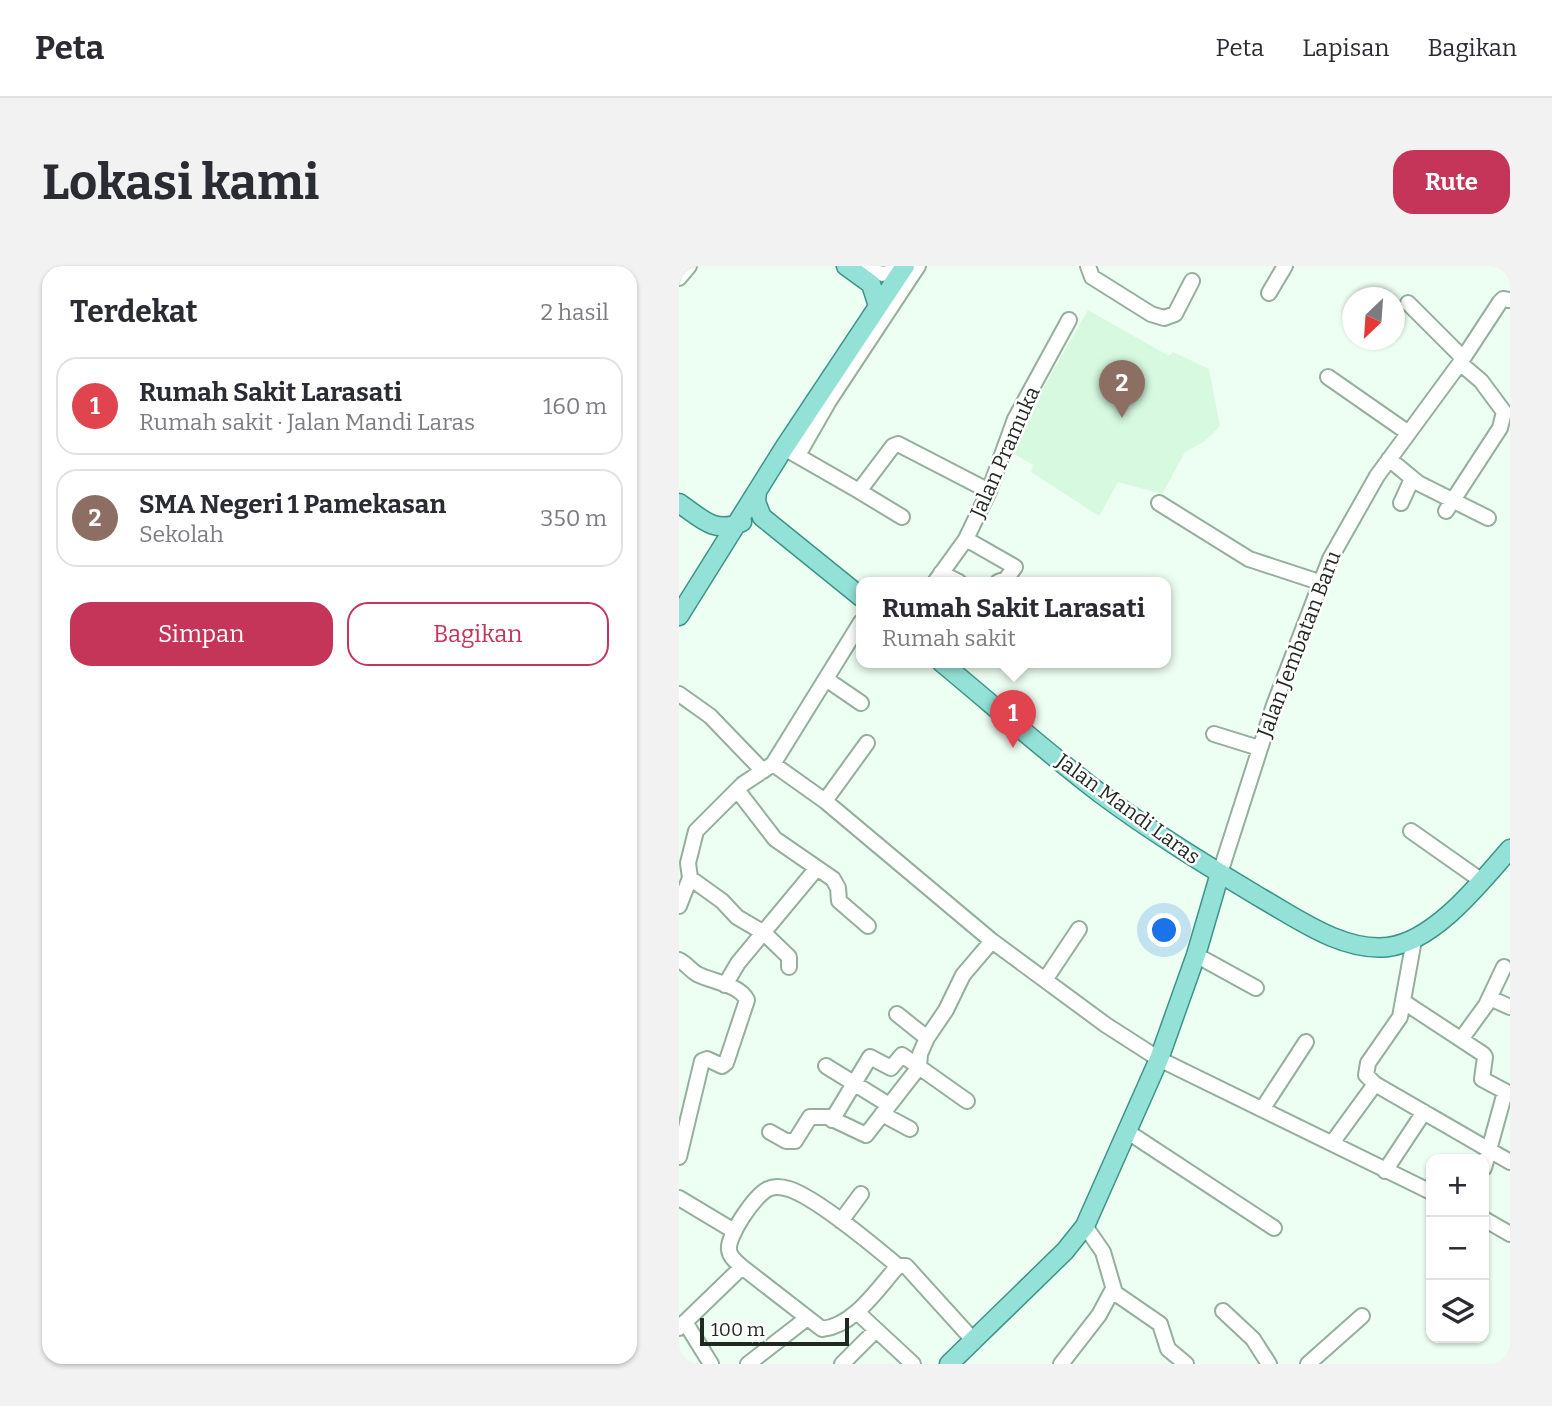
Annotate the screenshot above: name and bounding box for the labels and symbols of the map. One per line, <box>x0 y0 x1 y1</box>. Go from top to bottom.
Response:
north arrow <box>1342 287 1405 350</box>
pin: 2 <box>1099 360 1145 418</box>
street label: Jalan Pramuka <box>964 382 1046 523</box>
street label: Jalan Jembatan Baru <box>1251 547 1347 742</box>
pin: 1 <box>990 690 1036 748</box>
street label: Jalan Mandi Laras <box>1050 747 1205 870</box>
your location <box>1147 913 1181 947</box>
scale bar <box>700 1315 849 1347</box>

